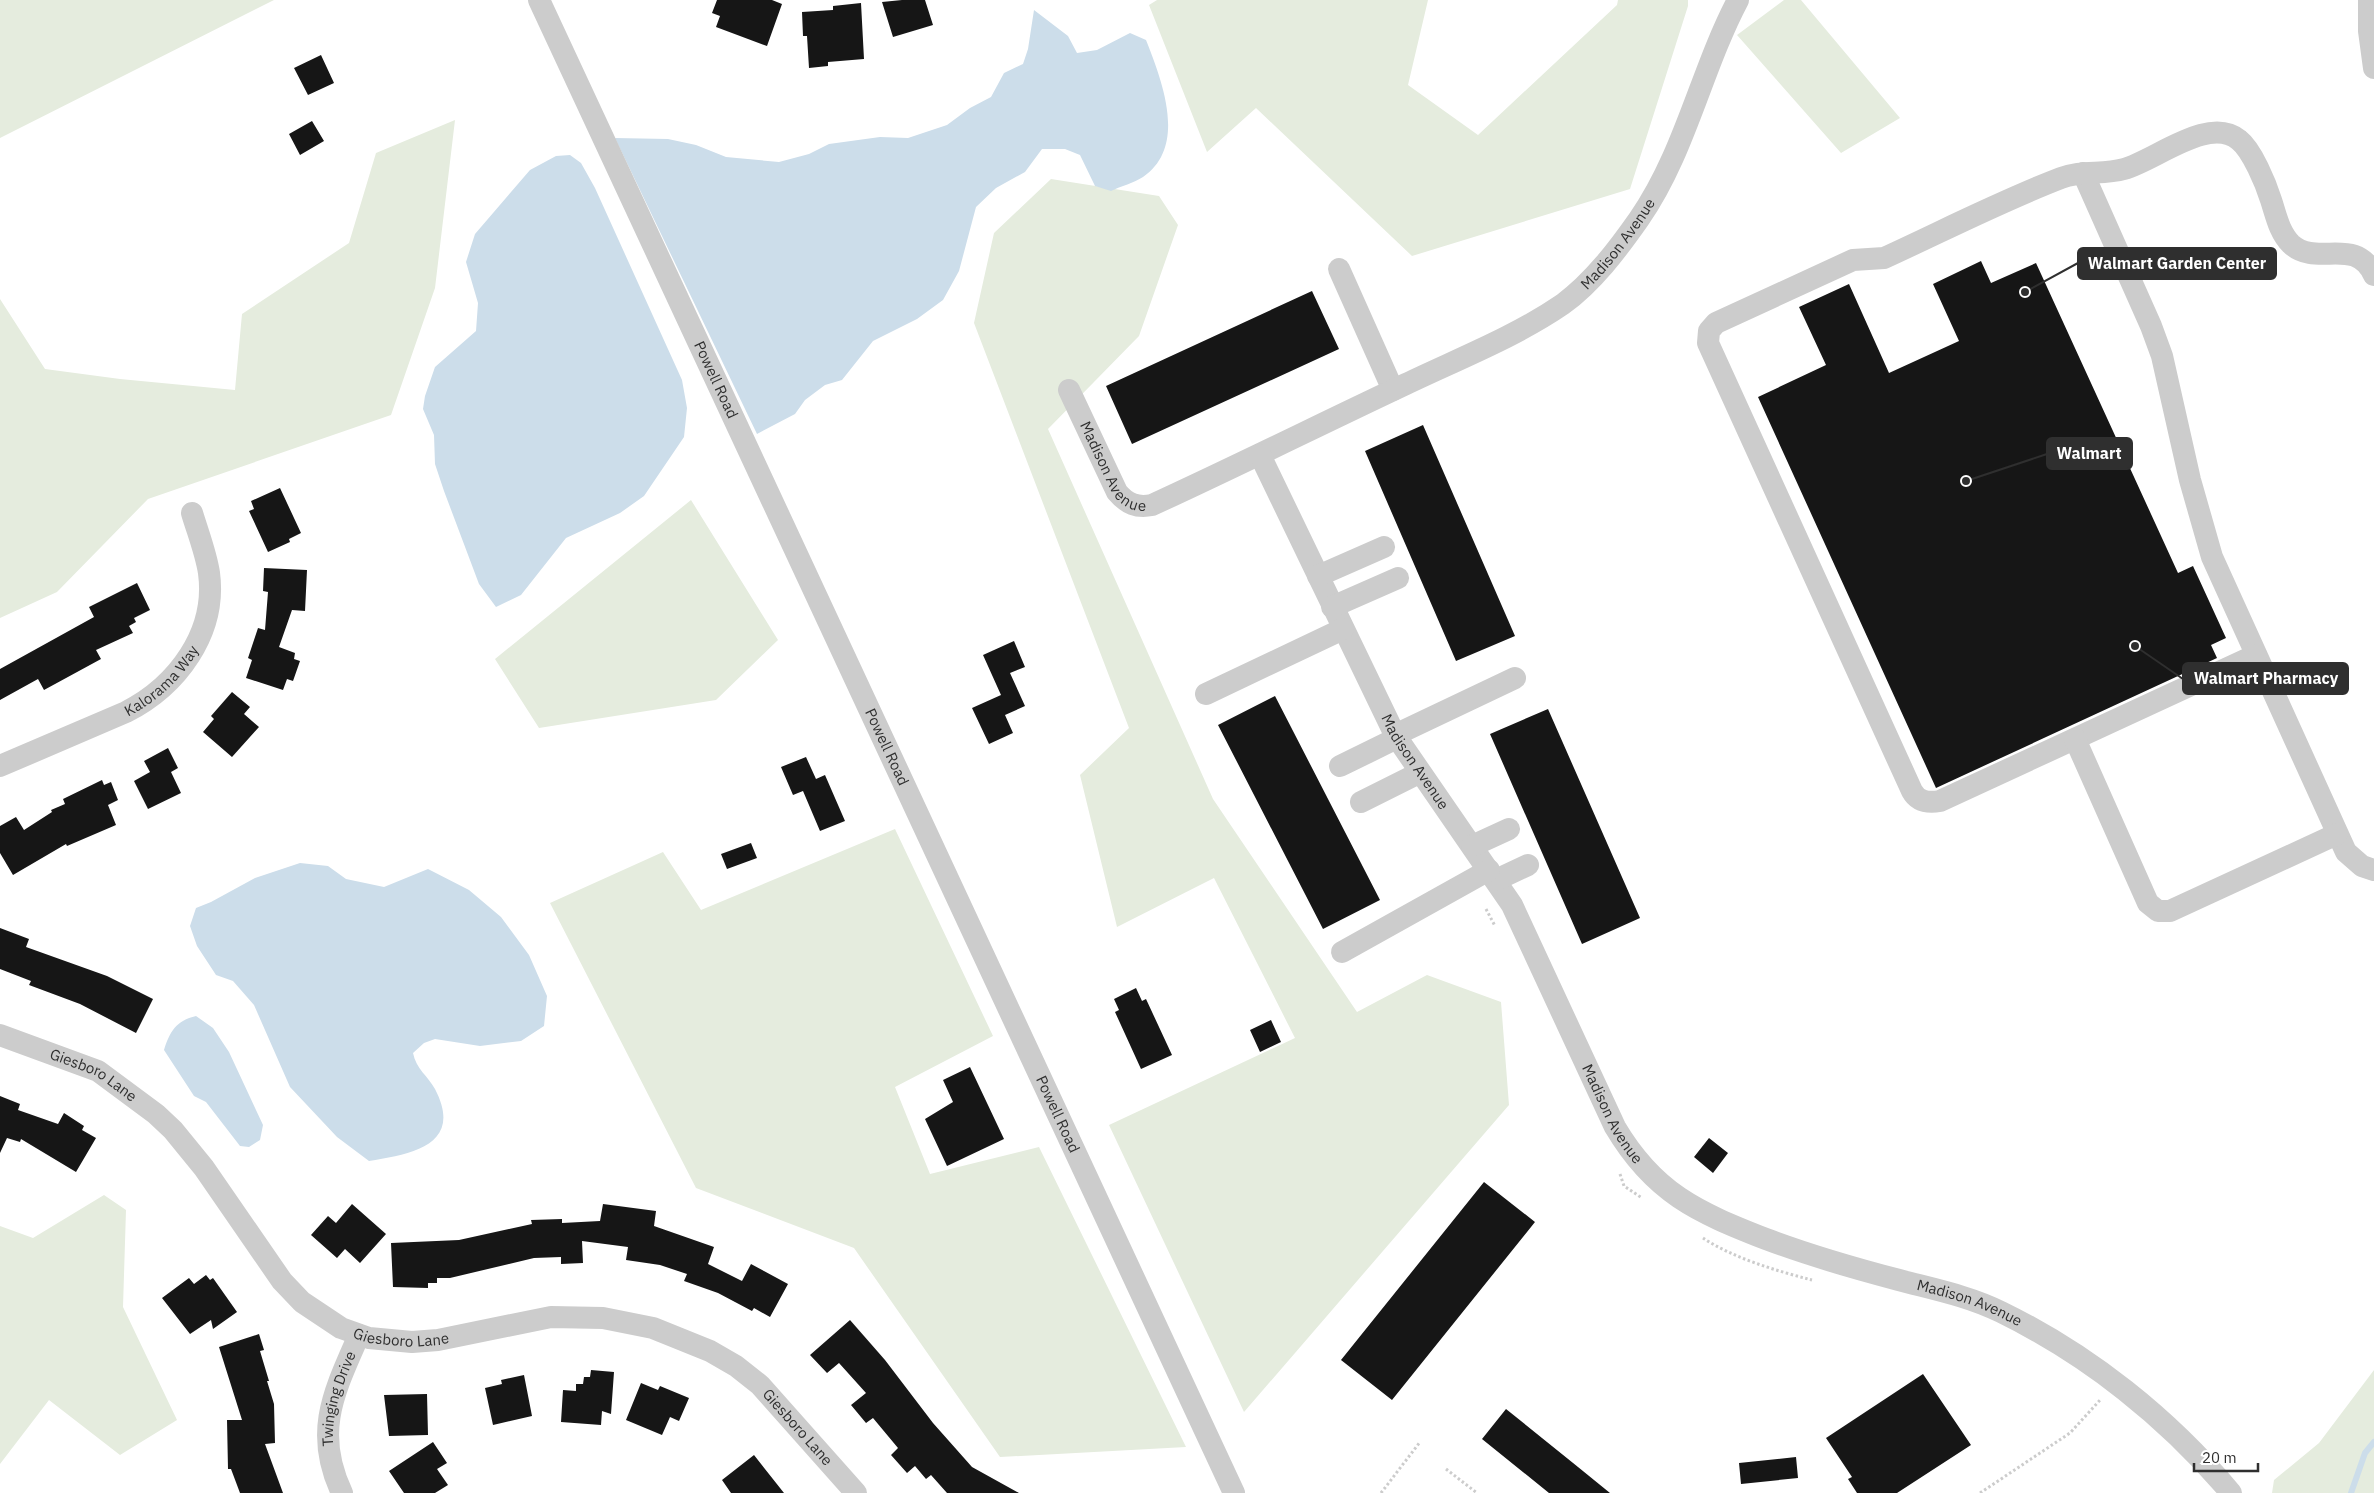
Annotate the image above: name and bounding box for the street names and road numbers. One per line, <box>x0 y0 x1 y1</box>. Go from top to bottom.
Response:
street label: Madison Avenue <box>1576 195 1659 293</box>
street label: Powell Road <box>690 338 742 421</box>
street label: Madison Avenue <box>1076 418 1146 515</box>
street label: Kalorama Way <box>121 641 203 720</box>
street label: Powell Road <box>861 705 913 788</box>
street label: Madison Avenue <box>1377 711 1453 813</box>
street label: Giesboro Lane <box>47 1044 141 1106</box>
street label: Madison Avenue <box>1578 1061 1647 1167</box>
street label: Powell Road <box>1032 1072 1084 1156</box>
street label: Madison Avenue <box>1915 1275 2026 1330</box>
street label: Giesboro Lane <box>351 1323 451 1351</box>
street label: Twinging Drive <box>318 1348 360 1447</box>
street label: Giesboro Lane <box>759 1384 837 1469</box>

